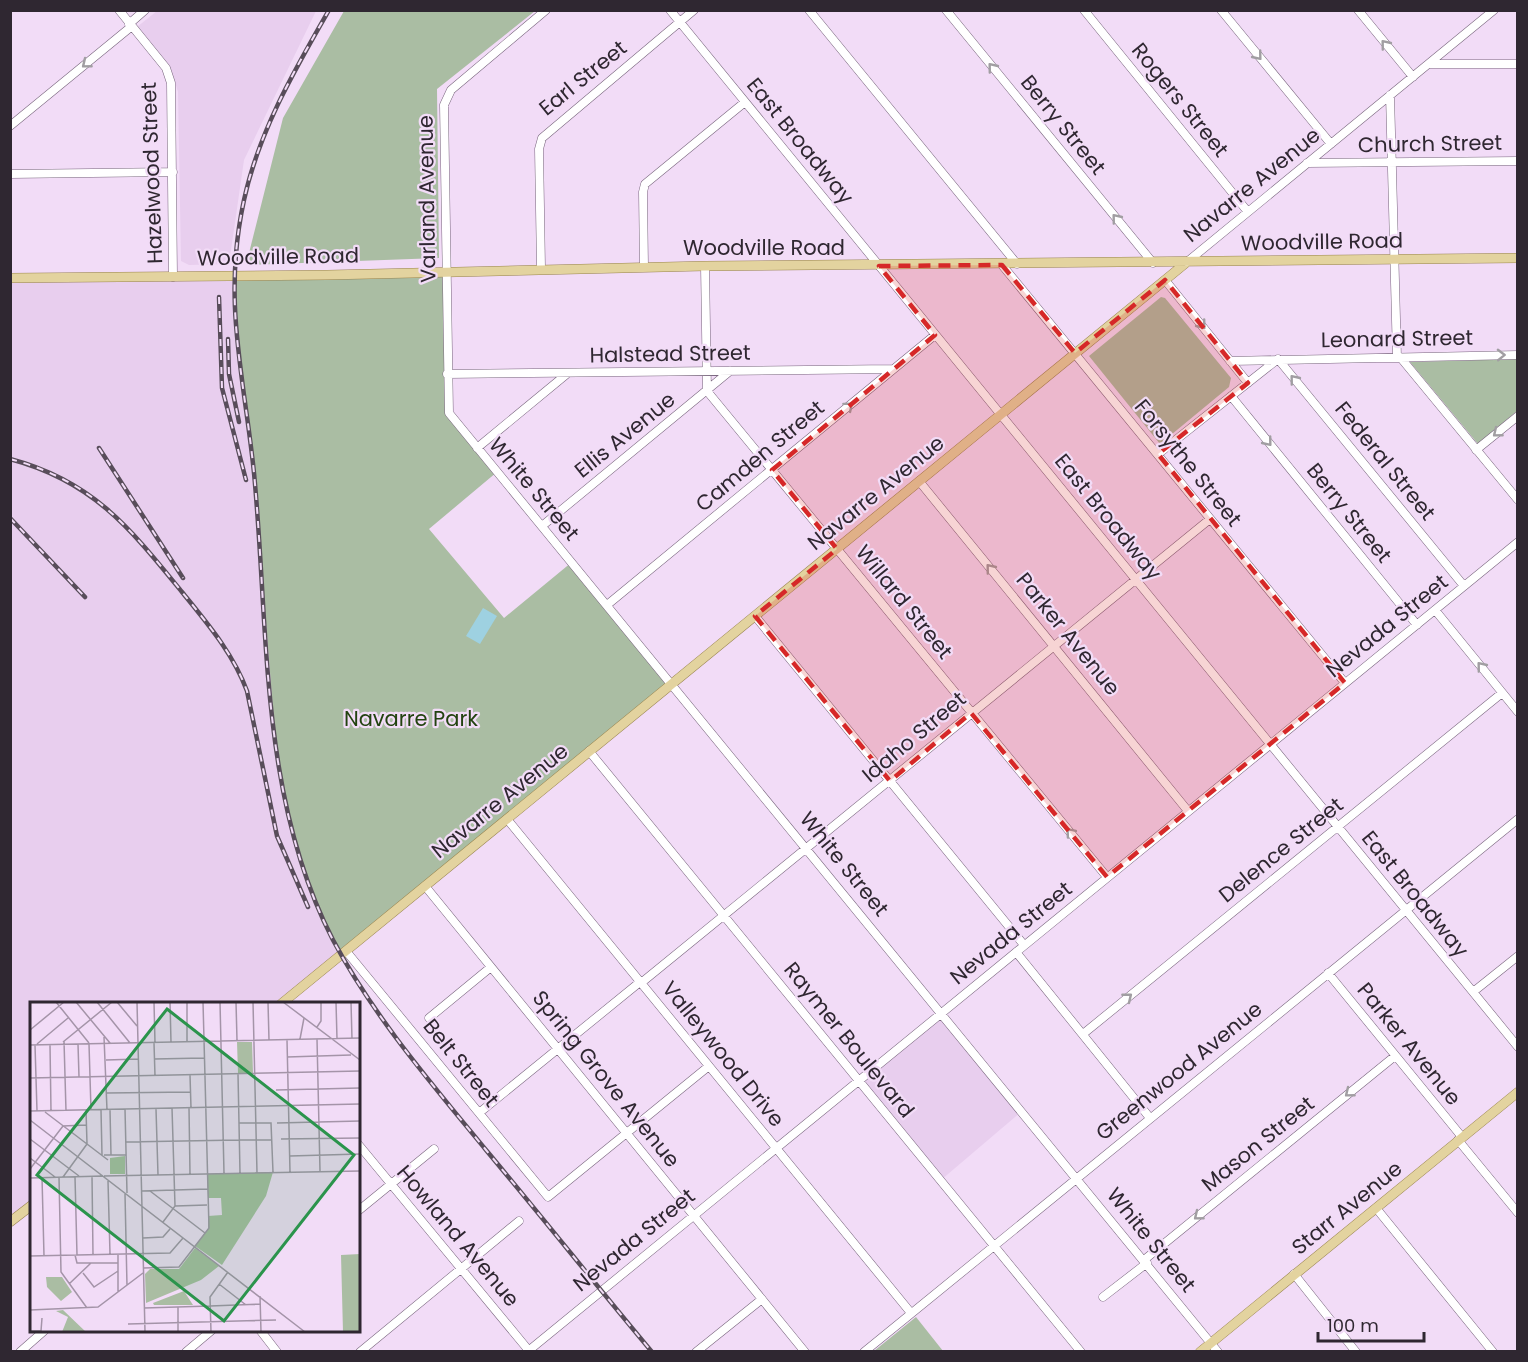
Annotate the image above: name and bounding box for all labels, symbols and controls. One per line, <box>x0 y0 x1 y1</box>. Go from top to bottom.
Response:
street label: Earl Street <box>533 33 633 122</box>
street label: Rogers Street <box>1125 36 1235 163</box>
one-way arrow <box>1382 40 1393 51</box>
one-way arrow <box>1251 49 1262 60</box>
one-way arrow <box>82 56 93 67</box>
one-way arrow <box>988 63 999 74</box>
street label: Berry Street <box>1014 69 1113 181</box>
street label: East Broadway <box>740 71 861 210</box>
street label: Hazelwood Street <box>134 82 169 264</box>
street label: Varland Avenue <box>411 115 442 283</box>
street label: Navarre Avenue <box>1177 120 1326 249</box>
street label: Church Street <box>1358 128 1502 159</box>
one-way arrow <box>1112 213 1123 224</box>
street label: Woodville Road <box>1241 226 1403 257</box>
street label: Woodville Road <box>683 233 845 262</box>
street label: Woodville Road <box>197 241 359 272</box>
one-way arrow <box>1194 319 1205 330</box>
street label: Leonard Street <box>1321 323 1473 354</box>
street label: Halstead Street <box>589 338 751 369</box>
one-way arrow <box>1496 349 1505 362</box>
one-way arrow <box>1290 375 1301 386</box>
street label: Ellis Avenue <box>568 385 681 484</box>
street label: Camden Street <box>689 393 830 518</box>
street label: Forsythe Street <box>1128 393 1249 532</box>
street label: Federal Street <box>1328 395 1442 526</box>
one-way arrow <box>842 402 853 413</box>
one-way arrow <box>1493 426 1504 437</box>
street label: Navarre Avenue <box>801 428 950 557</box>
street label: White Street <box>482 431 586 547</box>
one-way arrow <box>1260 435 1271 446</box>
street label: East Broadway <box>1048 447 1169 586</box>
street label: Berry Street <box>1300 457 1399 569</box>
street label: Willard Street <box>849 538 959 665</box>
one-way arrow <box>987 564 998 575</box>
street label: Parker Avenue <box>1010 566 1127 701</box>
street label: Nevada Street <box>1320 567 1454 684</box>
one-way arrow <box>1477 662 1488 673</box>
street label: Idaho Street <box>856 685 972 789</box>
park label: Navarre Park <box>344 704 478 733</box>
street label: Navarre Avenue <box>425 736 574 865</box>
street label: Delence Street <box>1212 790 1349 909</box>
street label: White Street <box>793 805 896 922</box>
street label: East Broadway <box>1355 824 1476 963</box>
one-way arrow <box>1066 828 1077 839</box>
street label: Nevada Street <box>944 874 1078 991</box>
street label: Raymer Boulevard <box>777 956 921 1124</box>
street label: Valleywood Drive <box>655 975 791 1133</box>
street label: Parker Avenue <box>1351 976 1468 1111</box>
street label: Spring Grove Avenue <box>526 984 687 1173</box>
street label: Greenwood Avenue <box>1089 994 1268 1147</box>
one-way arrow <box>1121 994 1132 1005</box>
inset map <box>30 1002 360 1332</box>
street label: Belt Street <box>417 1012 506 1113</box>
one-way arrow <box>1345 1086 1356 1097</box>
street label: Mason Street <box>1195 1089 1320 1198</box>
street label: Starr Avenue <box>1285 1154 1408 1261</box>
street label: Howland Avenue <box>390 1159 526 1313</box>
street label: Nevada Street <box>567 1181 701 1298</box>
street label: White Street <box>1100 1181 1203 1298</box>
one-way arrow <box>1194 1209 1205 1220</box>
scale bar <box>1318 1305 1424 1343</box>
text: 100 m <box>1327 1313 1379 1338</box>

